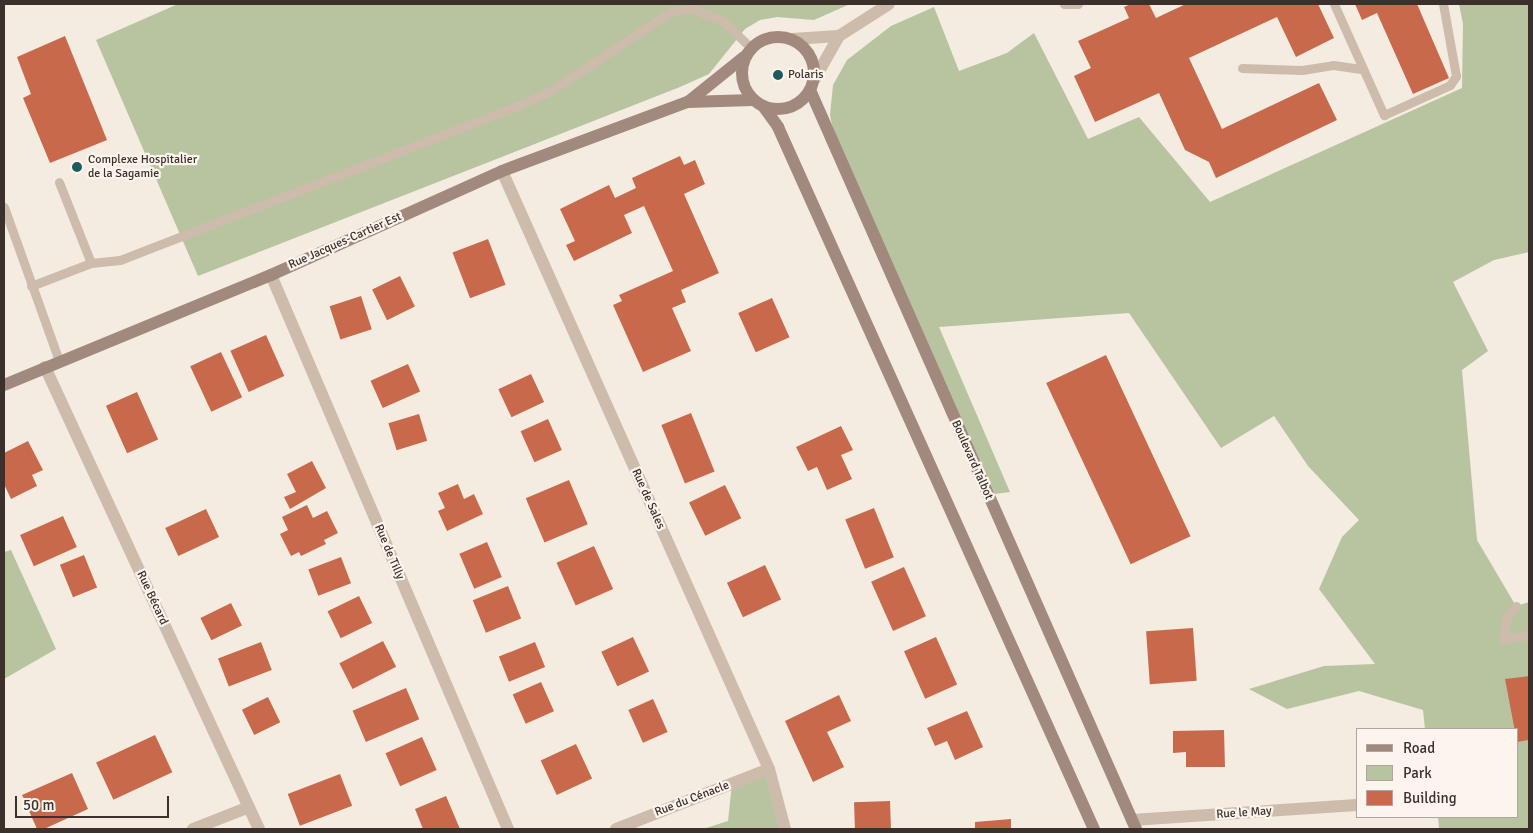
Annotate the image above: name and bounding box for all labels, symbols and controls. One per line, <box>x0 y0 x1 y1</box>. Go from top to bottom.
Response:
place label: Polaris <box>788 68 823 82</box>
marker: Polaris <box>772 69 784 81</box>
place label: Complexe Hospitalier de la Sagamie <box>88 153 197 181</box>
marker: Complexe Hospitalier de la Sagamie <box>70 160 84 174</box>
street label: Rue Jacques-Cartier Est <box>286 210 404 272</box>
street label: Boulevard Talbot <box>948 418 996 502</box>
street label: Rue de Sales <box>628 467 668 531</box>
street label: Rue de Tilly <box>371 522 407 582</box>
street label: Rue Bécard <box>133 569 171 627</box>
legend <box>1356 728 1518 818</box>
text: Road <box>1403 739 1435 757</box>
text: Park <box>1403 764 1432 782</box>
street label: Rue du Cénacle <box>653 778 731 820</box>
scale bar <box>18 786 171 818</box>
text: Building <box>1403 789 1457 807</box>
text: 50 m <box>23 796 54 814</box>
street label: Rue le May <box>1216 804 1272 822</box>

